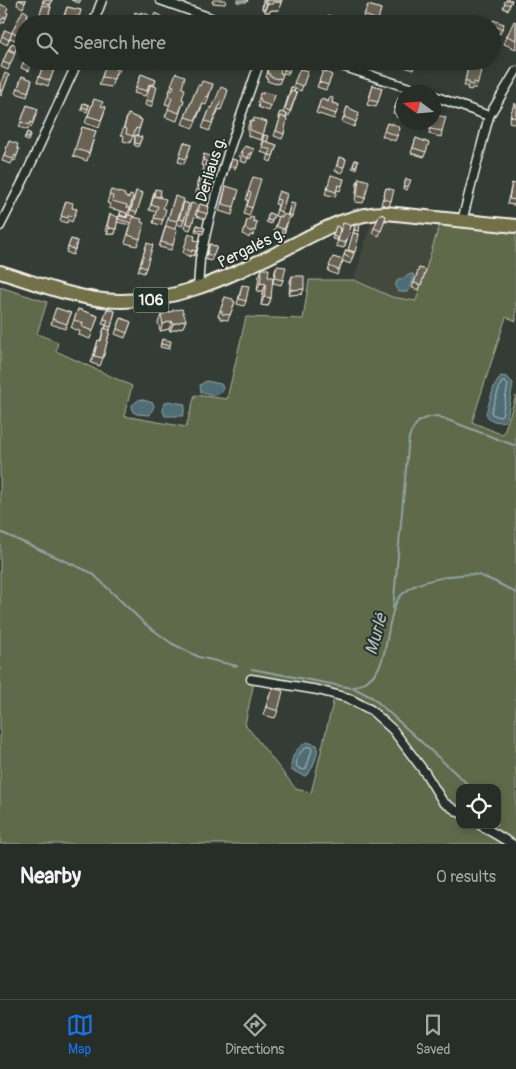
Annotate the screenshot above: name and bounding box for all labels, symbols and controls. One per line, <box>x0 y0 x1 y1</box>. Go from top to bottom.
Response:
search box <box>15 15 501 70</box>
icon: search <box>33 29 61 57</box>
text: Search here <box>73 31 166 55</box>
north arrow <box>396 85 441 130</box>
street label: Derliaus g. <box>192 134 230 205</box>
street label: Pergalės g. <box>215 223 288 273</box>
road number: 106 <box>134 288 168 312</box>
water label: Murlė <box>360 609 393 658</box>
map controls <box>456 784 501 829</box>
button: locate <box>456 784 501 829</box>
text: Nearby <box>20 863 81 890</box>
text: 0 results <box>436 867 496 887</box>
tab: Map <box>66 1011 94 1058</box>
tab: Directions <box>225 1011 284 1058</box>
tab: Saved <box>416 1011 450 1058</box>

